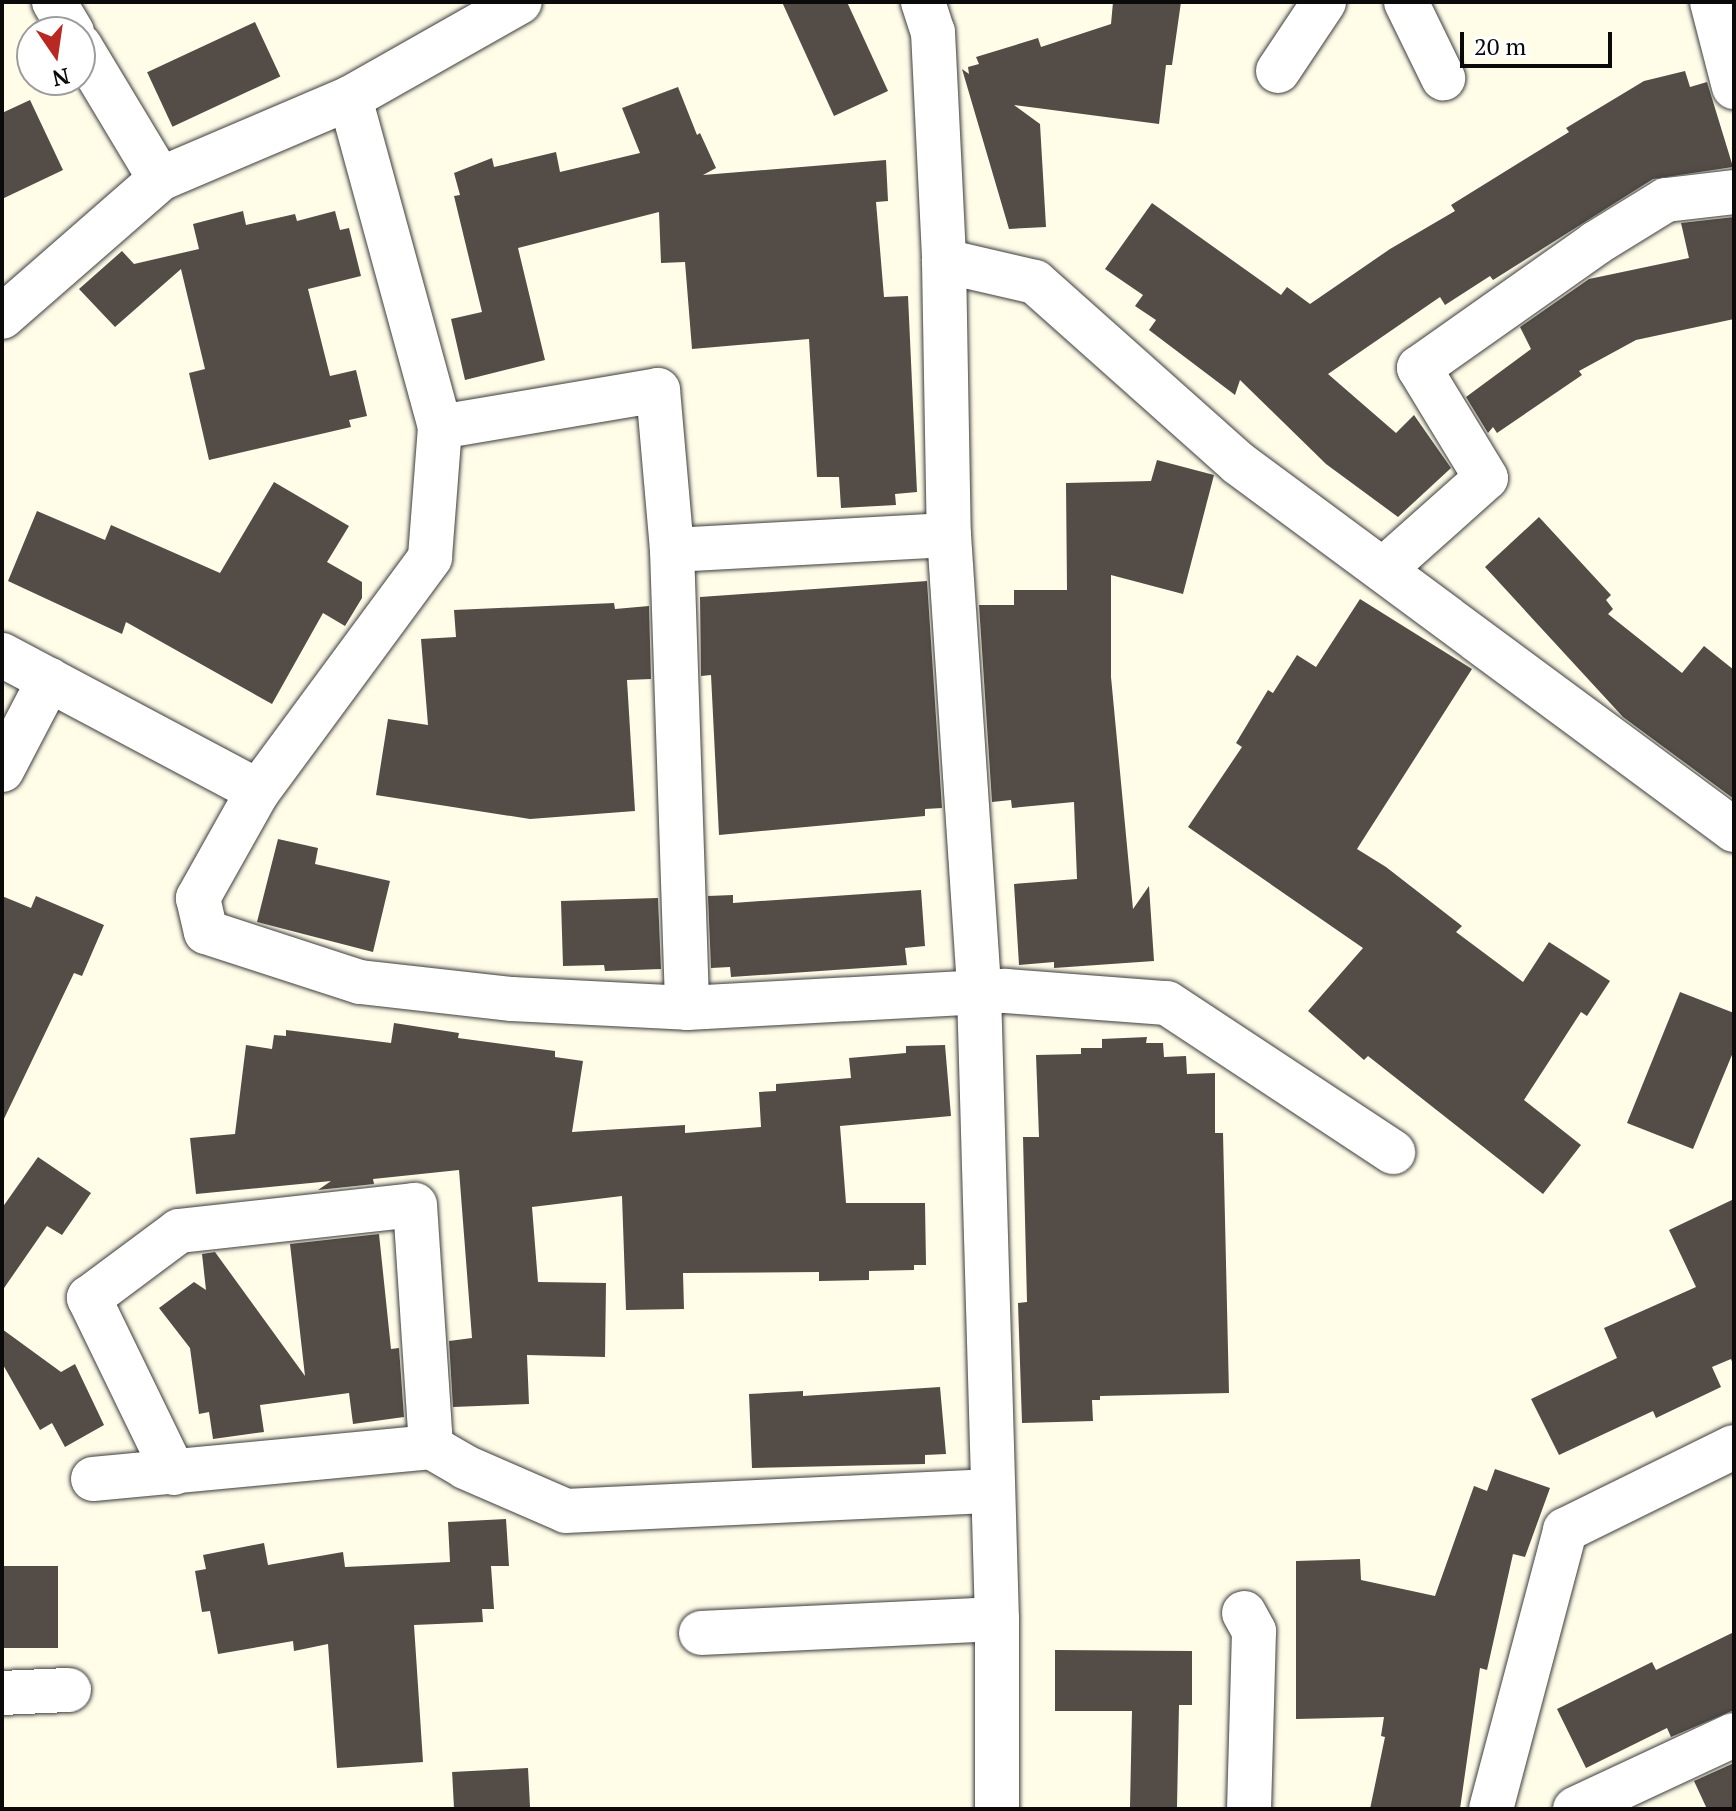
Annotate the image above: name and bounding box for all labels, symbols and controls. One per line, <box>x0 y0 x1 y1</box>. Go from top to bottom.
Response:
north arrow <box>16 16 96 96</box>
scale bar <box>1464 16 1616 66</box>
text: 20 m <box>1474 30 1526 62</box>
text: N <box>50 62 72 94</box>

